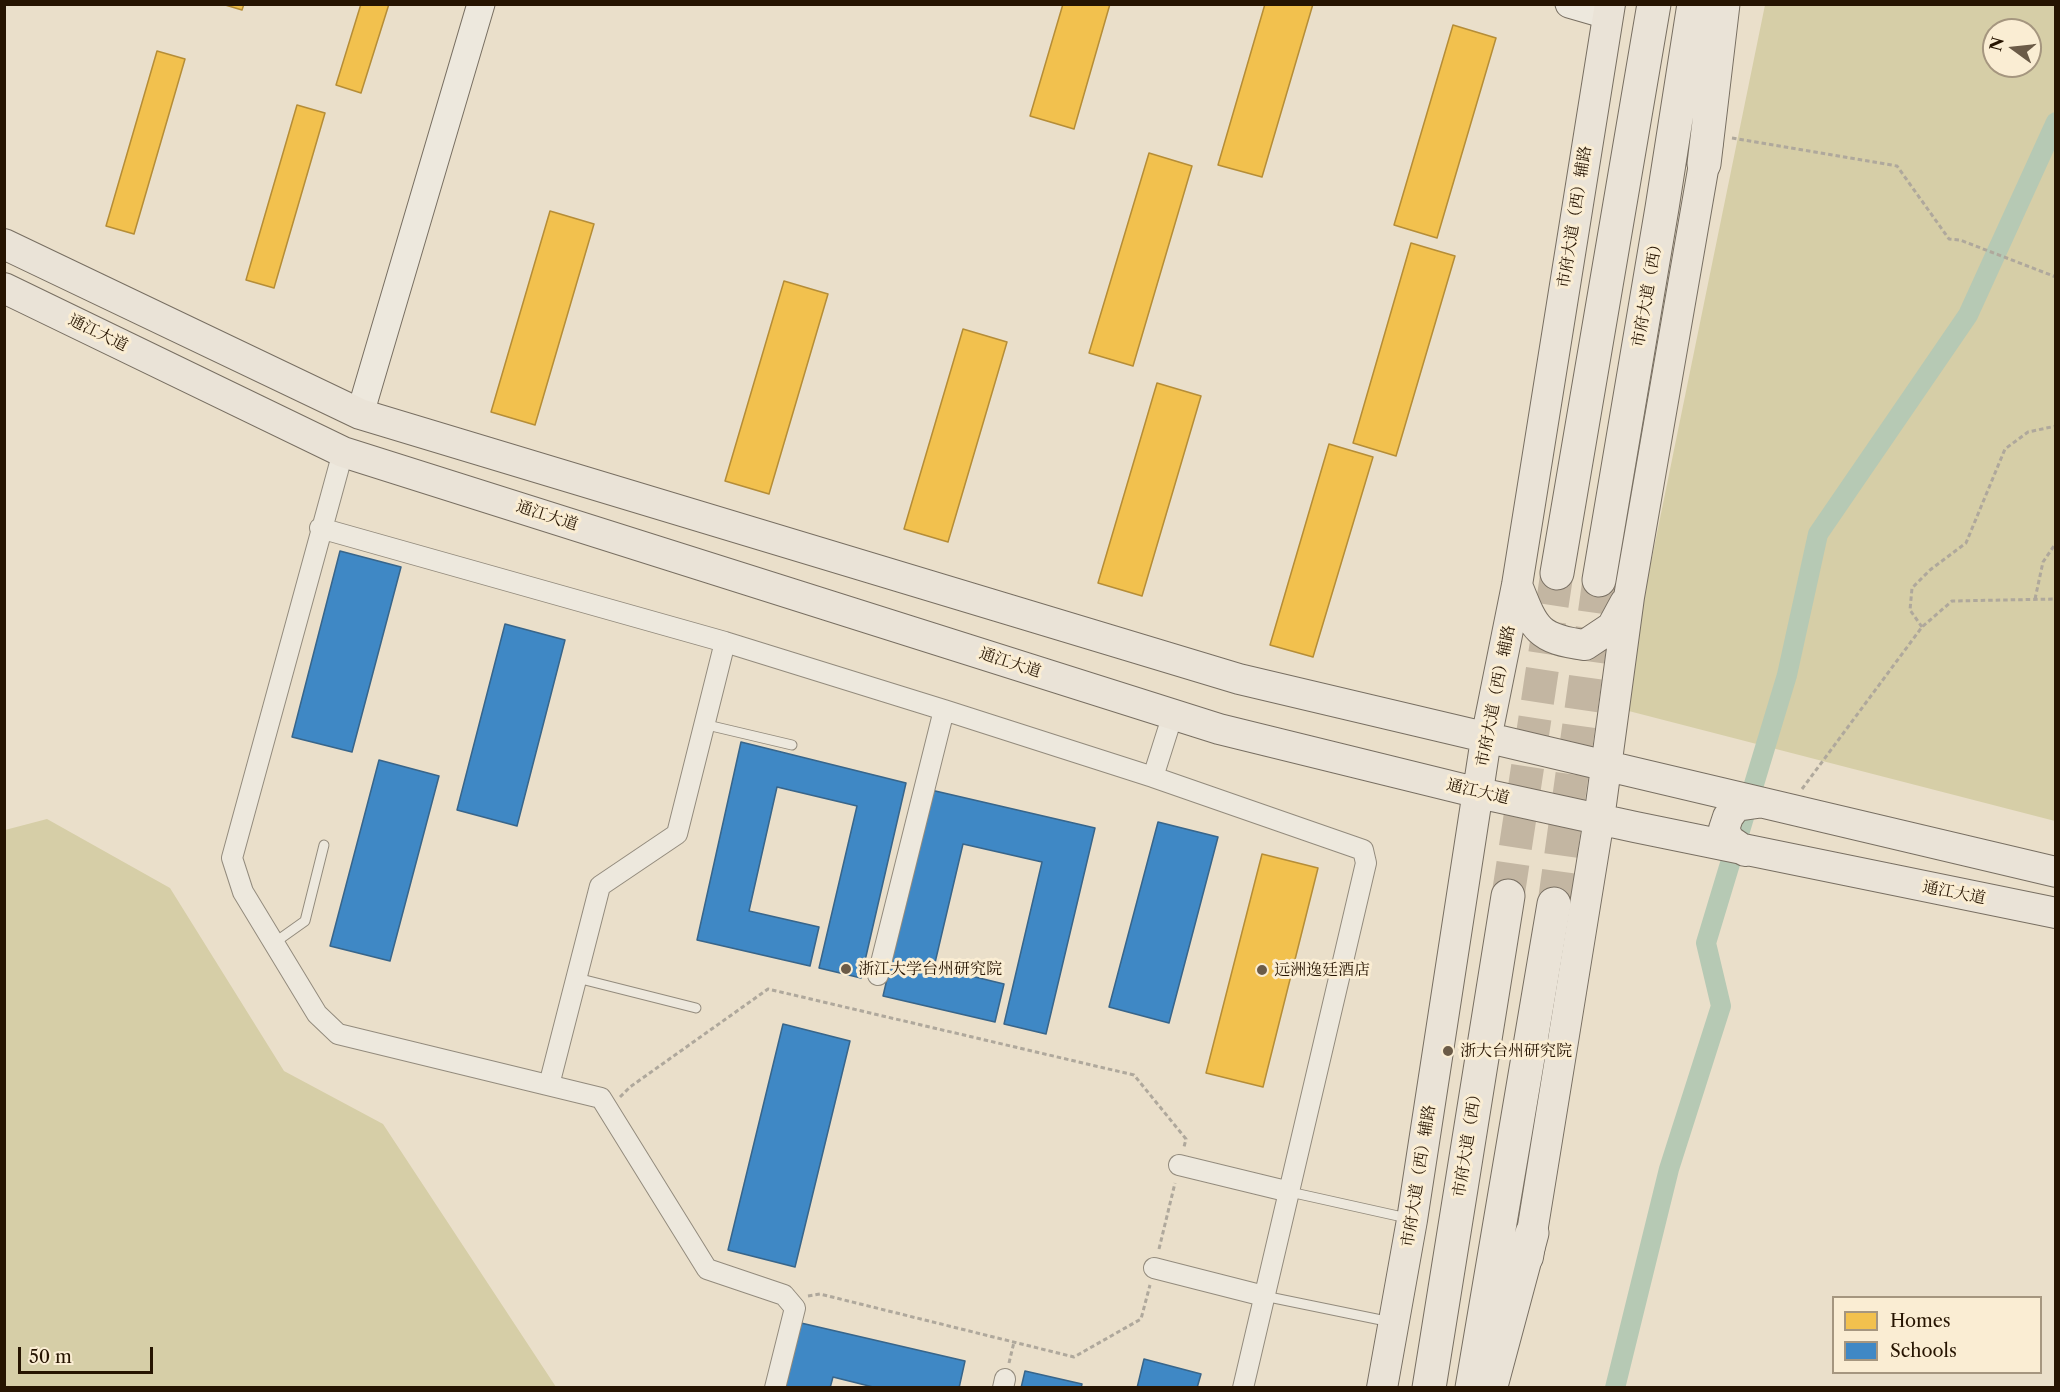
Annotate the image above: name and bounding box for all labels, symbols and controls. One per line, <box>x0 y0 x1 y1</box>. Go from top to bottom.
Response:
north arrow <box>1982 18 2042 78</box>
text: N <box>1985 35 2008 53</box>
street label: 市府大道（西）辅路 <box>1554 144 1596 290</box>
street label: 市府大道（西） <box>1629 235 1667 349</box>
street label: 通江大道 <box>65 310 131 356</box>
street label: 通江大道 <box>514 497 580 535</box>
street label: 市府大道（西）辅路 <box>1473 623 1519 769</box>
street label: 通江大道 <box>977 644 1043 682</box>
street label: 通江大道 <box>1445 775 1511 809</box>
street label: 通江大道 <box>1921 877 1987 909</box>
place label: 浙江大学台州研究院 <box>858 959 1002 979</box>
place label: 远洲逸廷酒店 <box>1274 960 1370 980</box>
marker: 浙江大学台州研究院 <box>839 962 853 976</box>
marker: 远洲逸廷酒店 <box>1255 963 1269 977</box>
place label: 浙大台州研究院 <box>1460 1041 1572 1061</box>
marker: 浙大台州研究院 <box>1441 1044 1455 1058</box>
street label: 市府大道（西） <box>1450 1085 1486 1199</box>
street label: 市府大道（西）辅路 <box>1398 1103 1440 1249</box>
legend <box>1832 1296 2042 1374</box>
text: Homes <box>1890 1310 1951 1332</box>
scale bar <box>21 1335 156 1373</box>
text: Schools <box>1890 1340 1957 1362</box>
text: 50 m <box>29 1346 72 1368</box>

